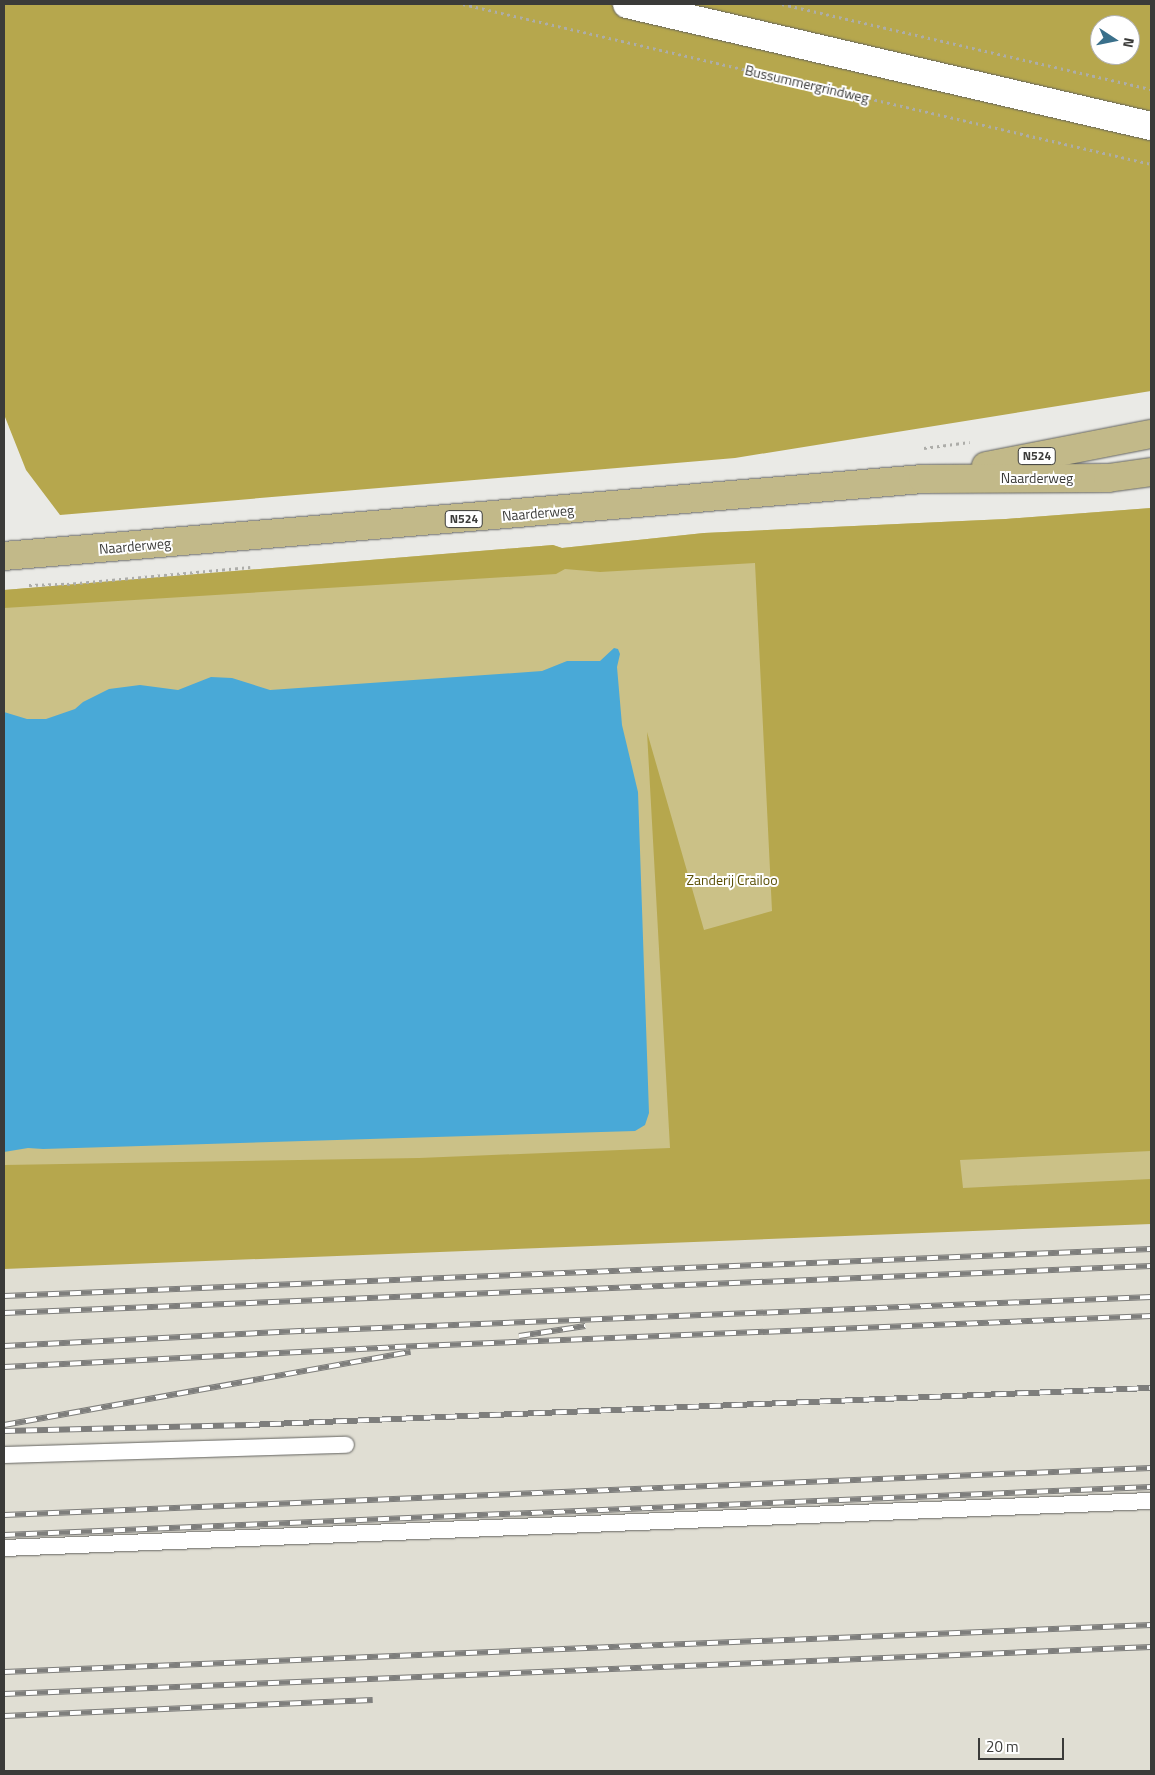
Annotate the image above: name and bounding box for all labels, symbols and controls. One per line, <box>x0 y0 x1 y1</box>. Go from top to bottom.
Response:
north arrow <box>1090 15 1140 65</box>
text: N <box>1118 36 1140 50</box>
street label: Bussummergrindweg <box>743 62 871 106</box>
road number: N524 <box>1017 446 1057 466</box>
street label: Naarderweg <box>1001 470 1073 486</box>
street label: Naarderweg <box>501 501 575 525</box>
road number: N524 <box>444 509 484 528</box>
street label: Naarderweg <box>98 534 172 558</box>
park label: Zanderij Crailoo <box>686 872 778 888</box>
scale bar <box>980 1728 1066 1760</box>
text: 20 m <box>986 1735 1019 1758</box>

